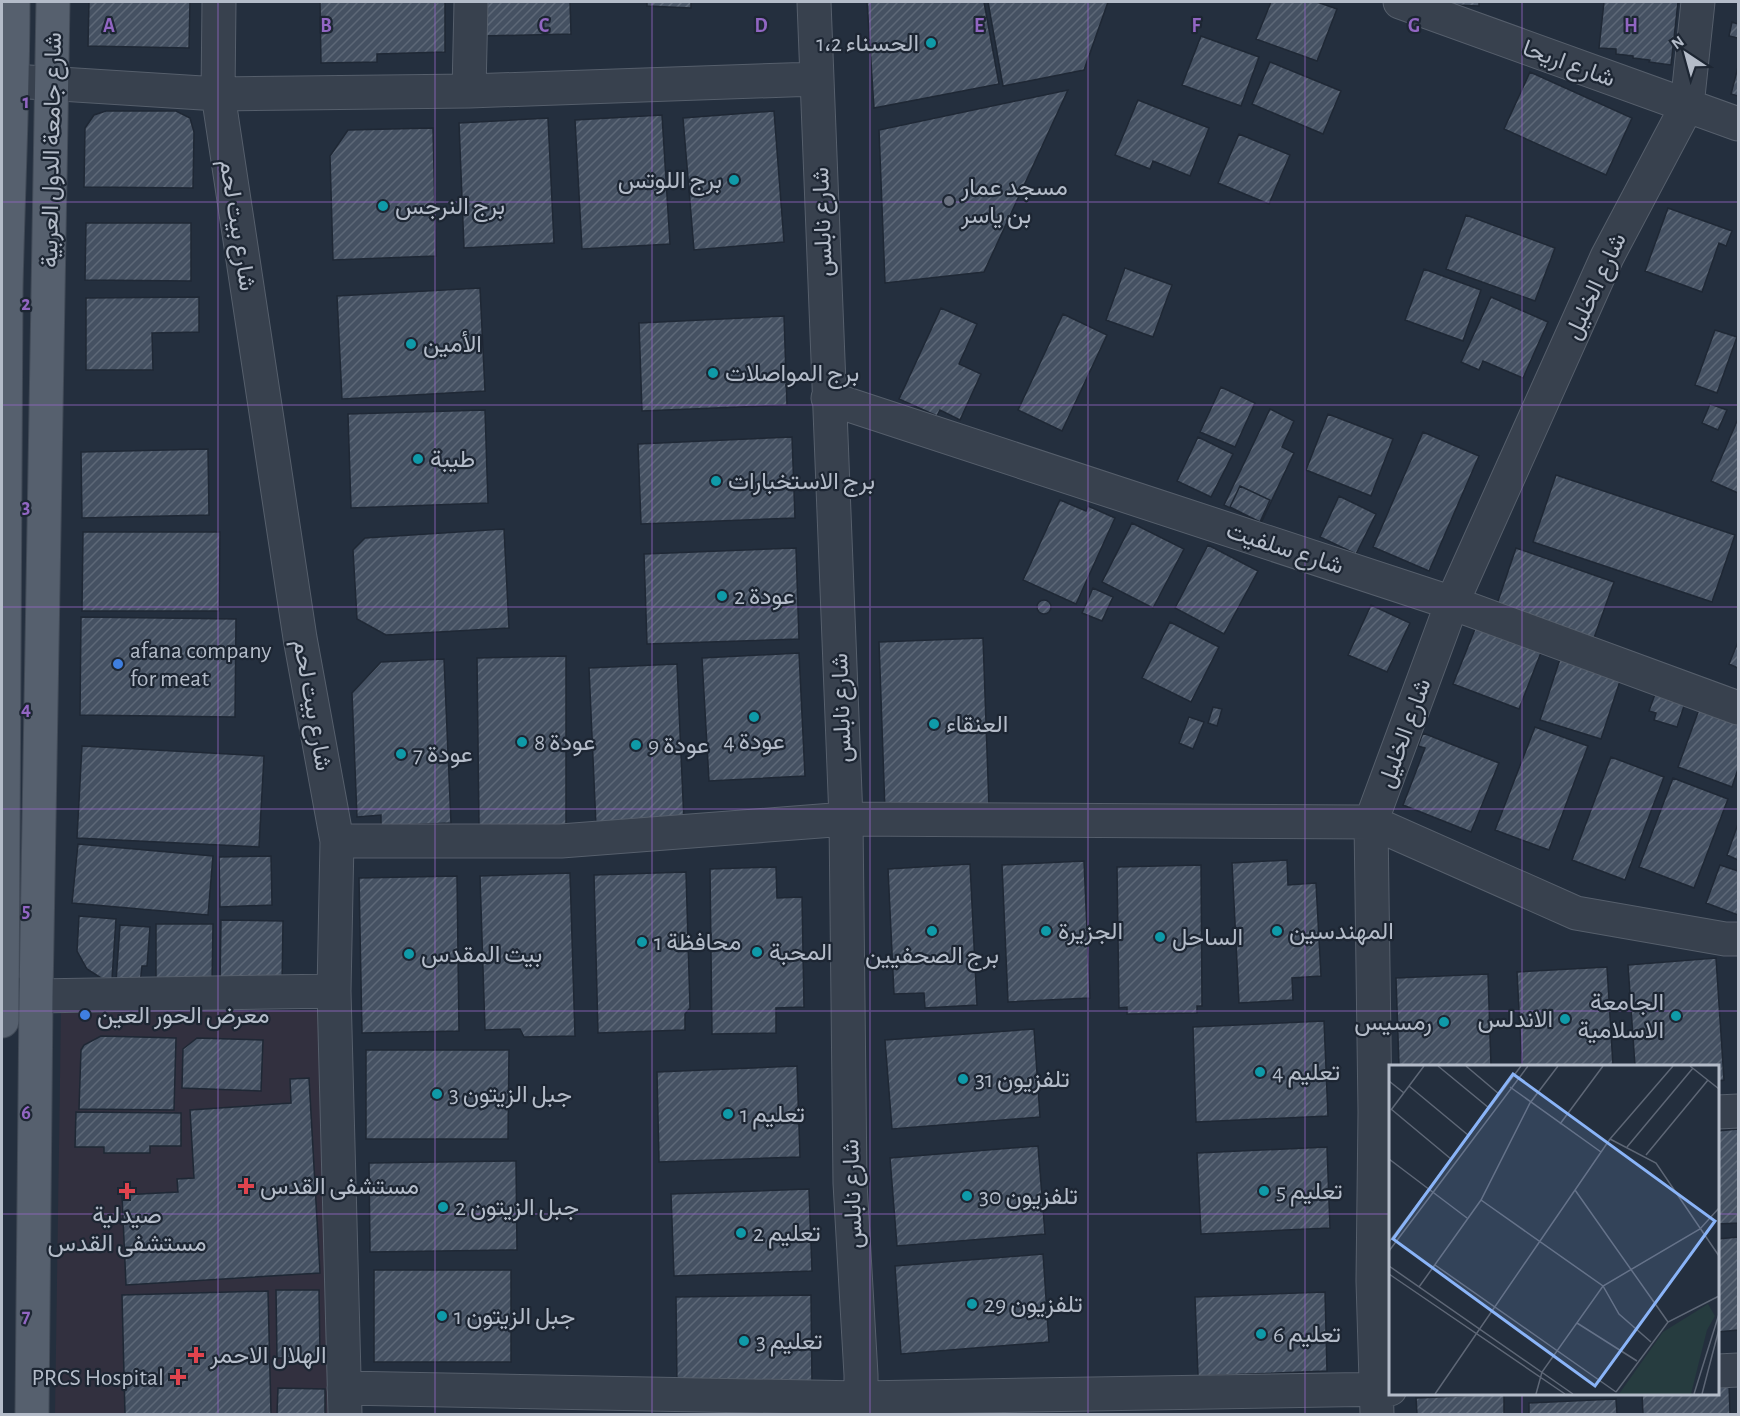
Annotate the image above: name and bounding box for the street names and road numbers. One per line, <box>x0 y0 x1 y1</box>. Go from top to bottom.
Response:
street label: شارع جامعة الدول العربية <box>38 32 69 268</box>
street label: شارع اريحا <box>1518 36 1618 94</box>
street label: شارع بيت لحم <box>212 158 259 293</box>
street label: شارع نابلس <box>809 167 840 277</box>
street label: شارع الخليل <box>1561 230 1634 345</box>
street label: شارع سلفيت <box>1222 519 1346 582</box>
street label: شارع بيت لحم <box>286 638 335 773</box>
street label: شارع نابلس <box>828 653 859 763</box>
street label: شارع الخليل <box>1374 676 1439 792</box>
street label: شارع نابلس <box>839 1139 870 1249</box>

